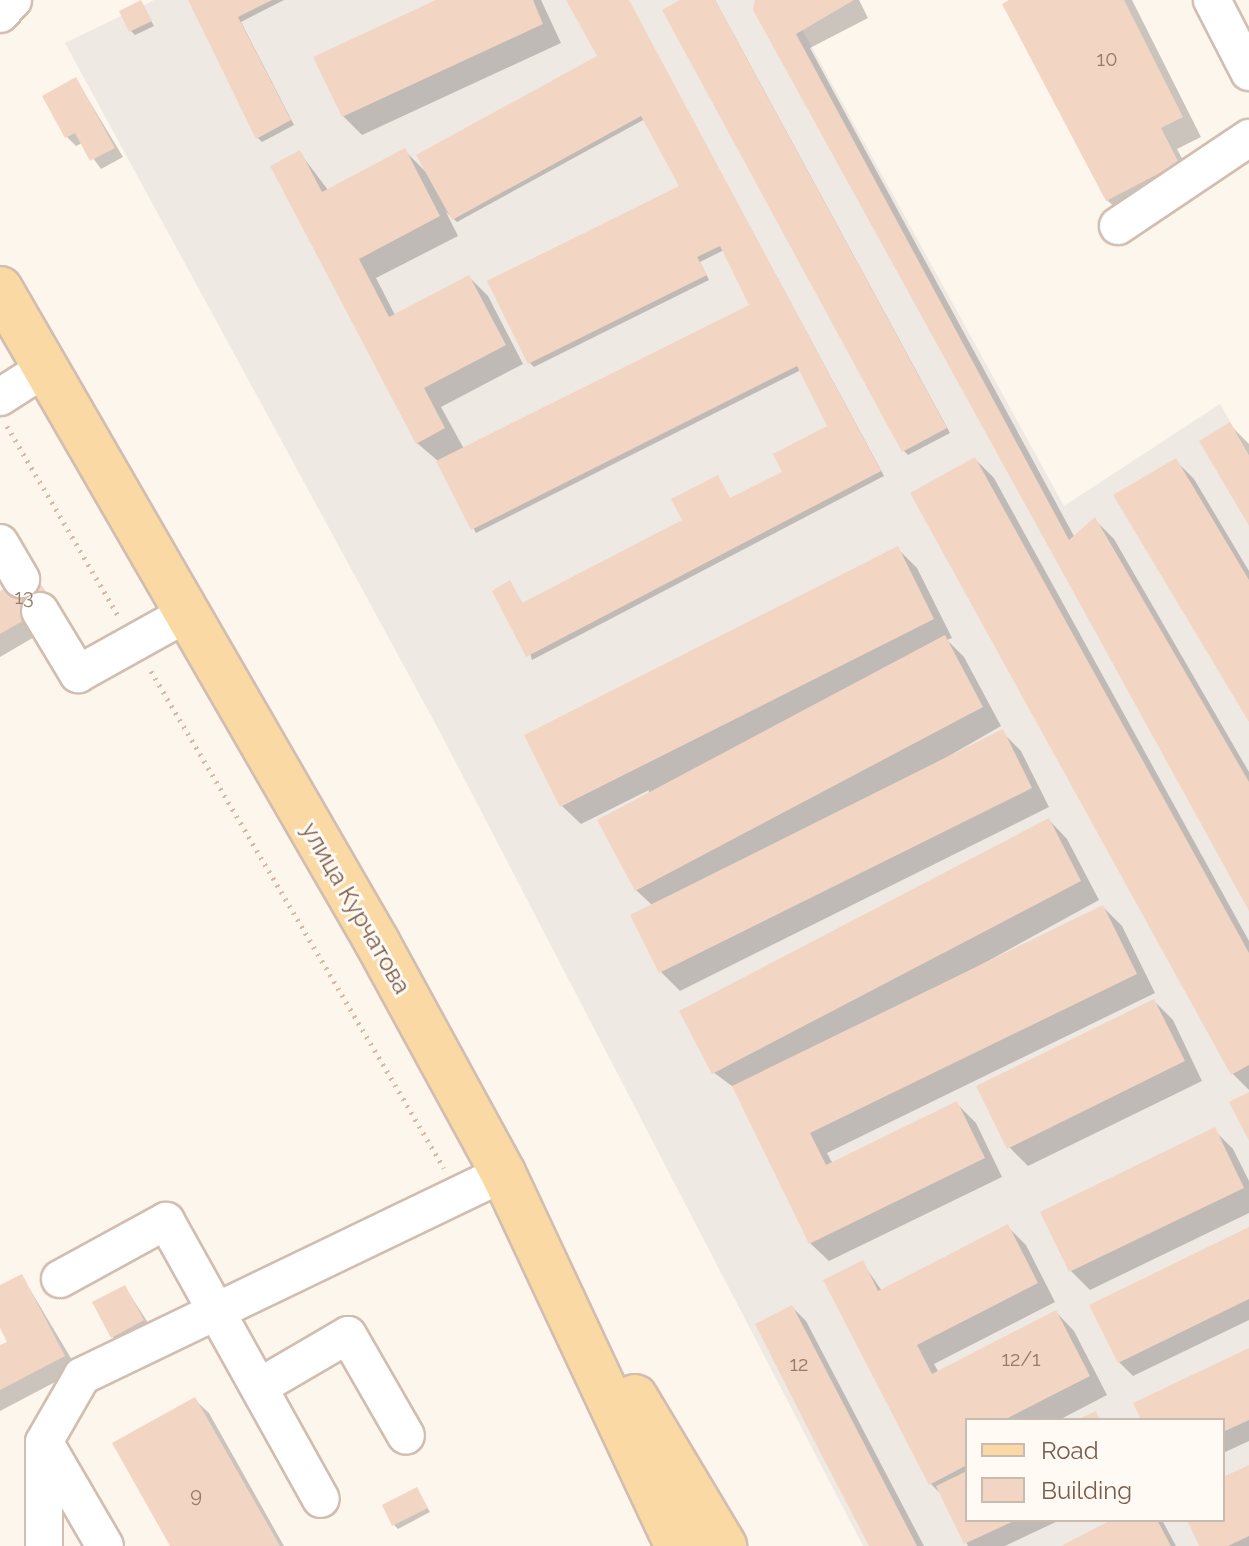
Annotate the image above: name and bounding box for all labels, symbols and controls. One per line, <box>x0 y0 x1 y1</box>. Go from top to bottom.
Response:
house number: 10 <box>1097 47 1117 71</box>
house number: 13 <box>14 585 34 609</box>
street label: улица Курчатова <box>295 817 417 999</box>
house number: 12/1 <box>1001 1347 1041 1371</box>
house number: 12 <box>790 1352 808 1376</box>
legend <box>965 1418 1225 1522</box>
text: Road <box>1041 1436 1099 1465</box>
text: Building <box>1041 1476 1132 1505</box>
house number: 9 <box>190 1483 202 1507</box>

